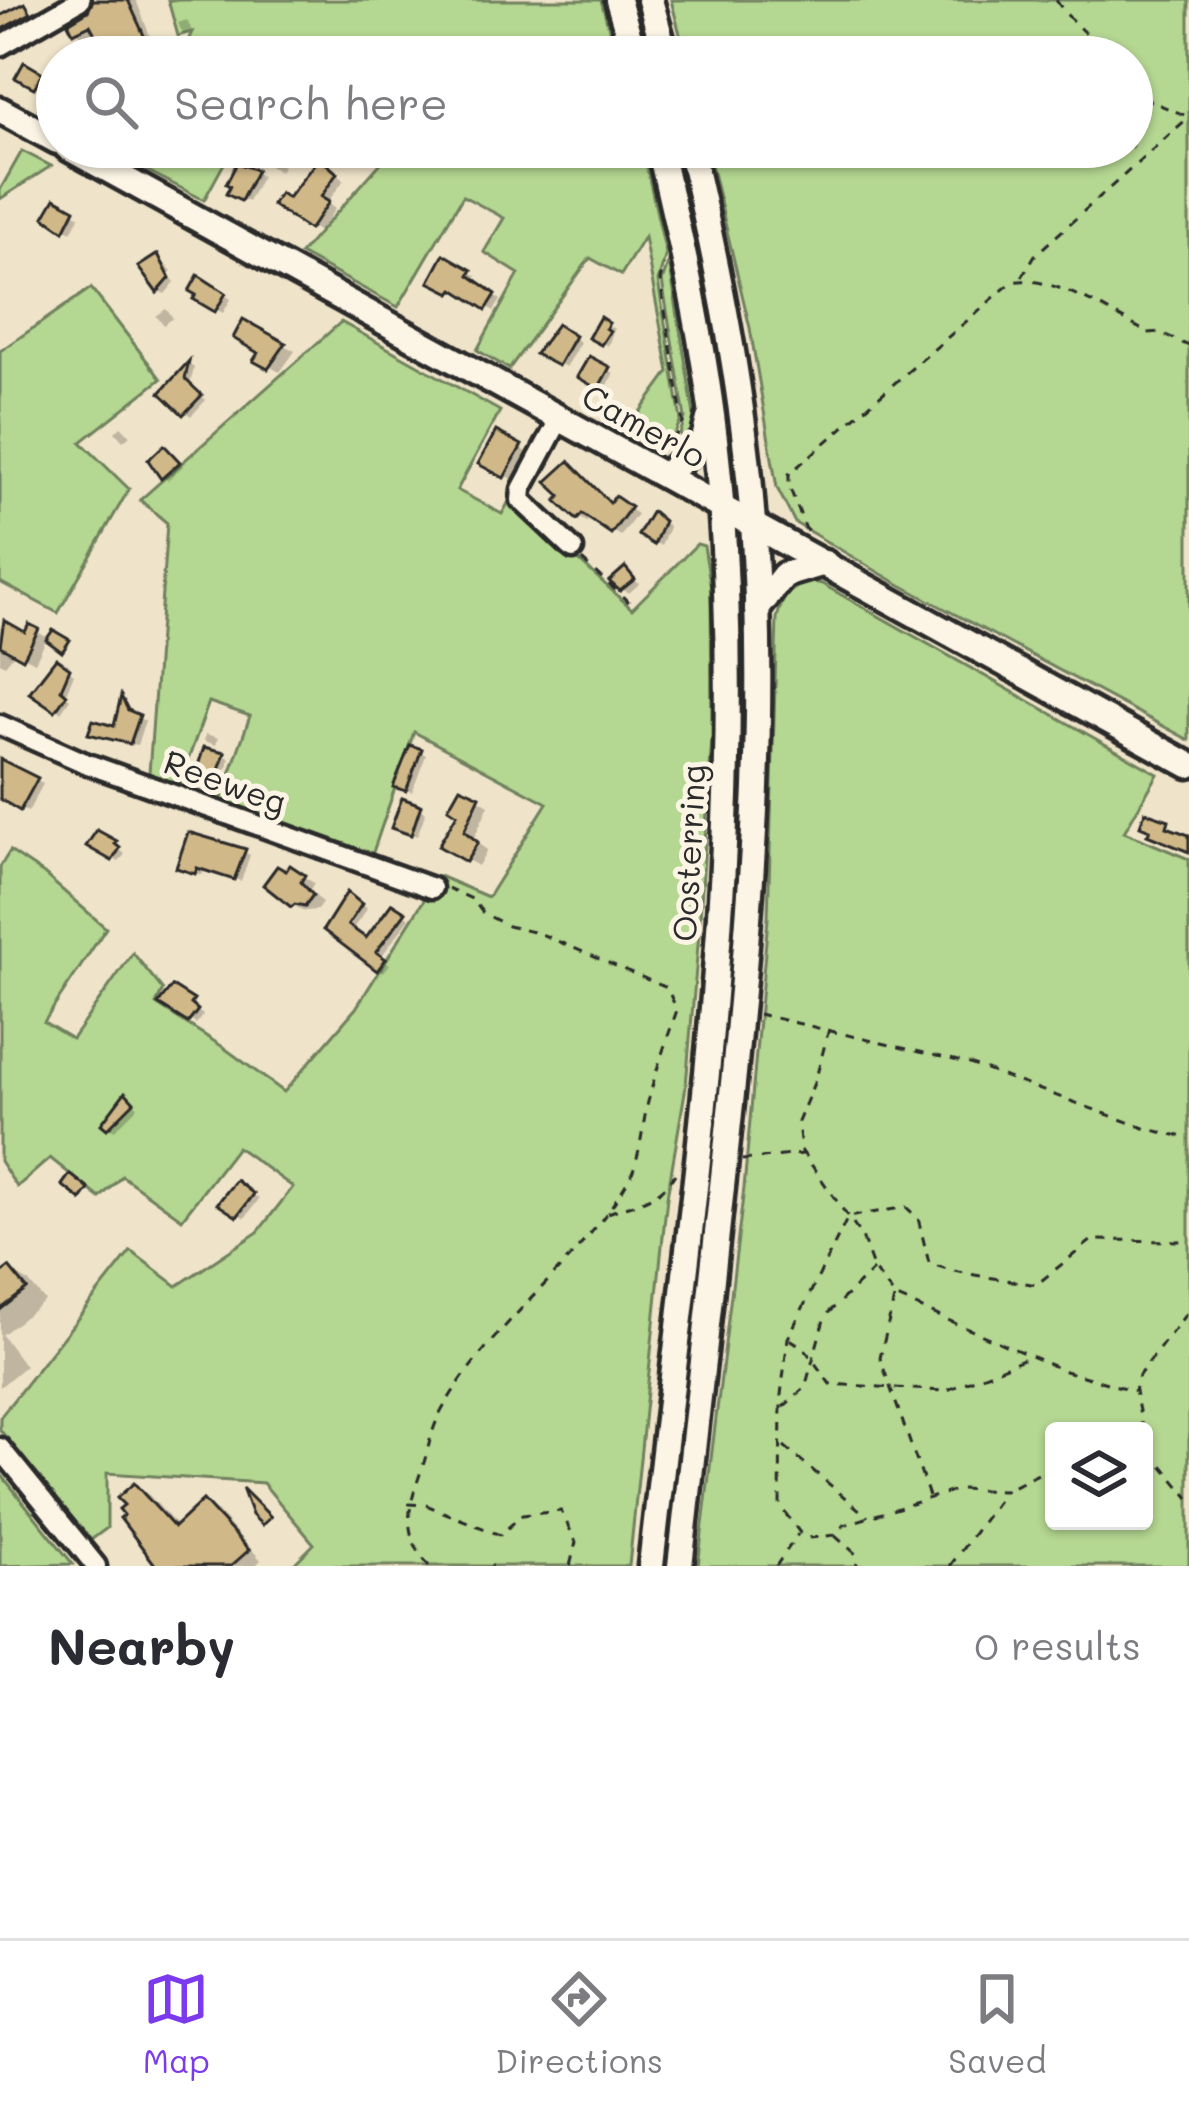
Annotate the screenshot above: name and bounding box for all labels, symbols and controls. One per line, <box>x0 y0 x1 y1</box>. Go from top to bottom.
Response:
search box <box>36 36 1153 168</box>
icon: search <box>78 69 144 135</box>
text: Search here <box>174 73 448 131</box>
street label: Camerlo <box>575 373 714 476</box>
street label: Reeweg <box>158 739 293 823</box>
street label: Oosterring <box>661 763 714 943</box>
map controls <box>1045 1422 1153 1530</box>
button: layers <box>1045 1422 1153 1530</box>
text: Nearby <box>48 1611 235 1678</box>
text: 0 results <box>975 1619 1141 1670</box>
tab: Map <box>143 1966 210 2081</box>
tab: Directions <box>495 1966 663 2081</box>
tab: Saved <box>948 1966 1046 2081</box>

